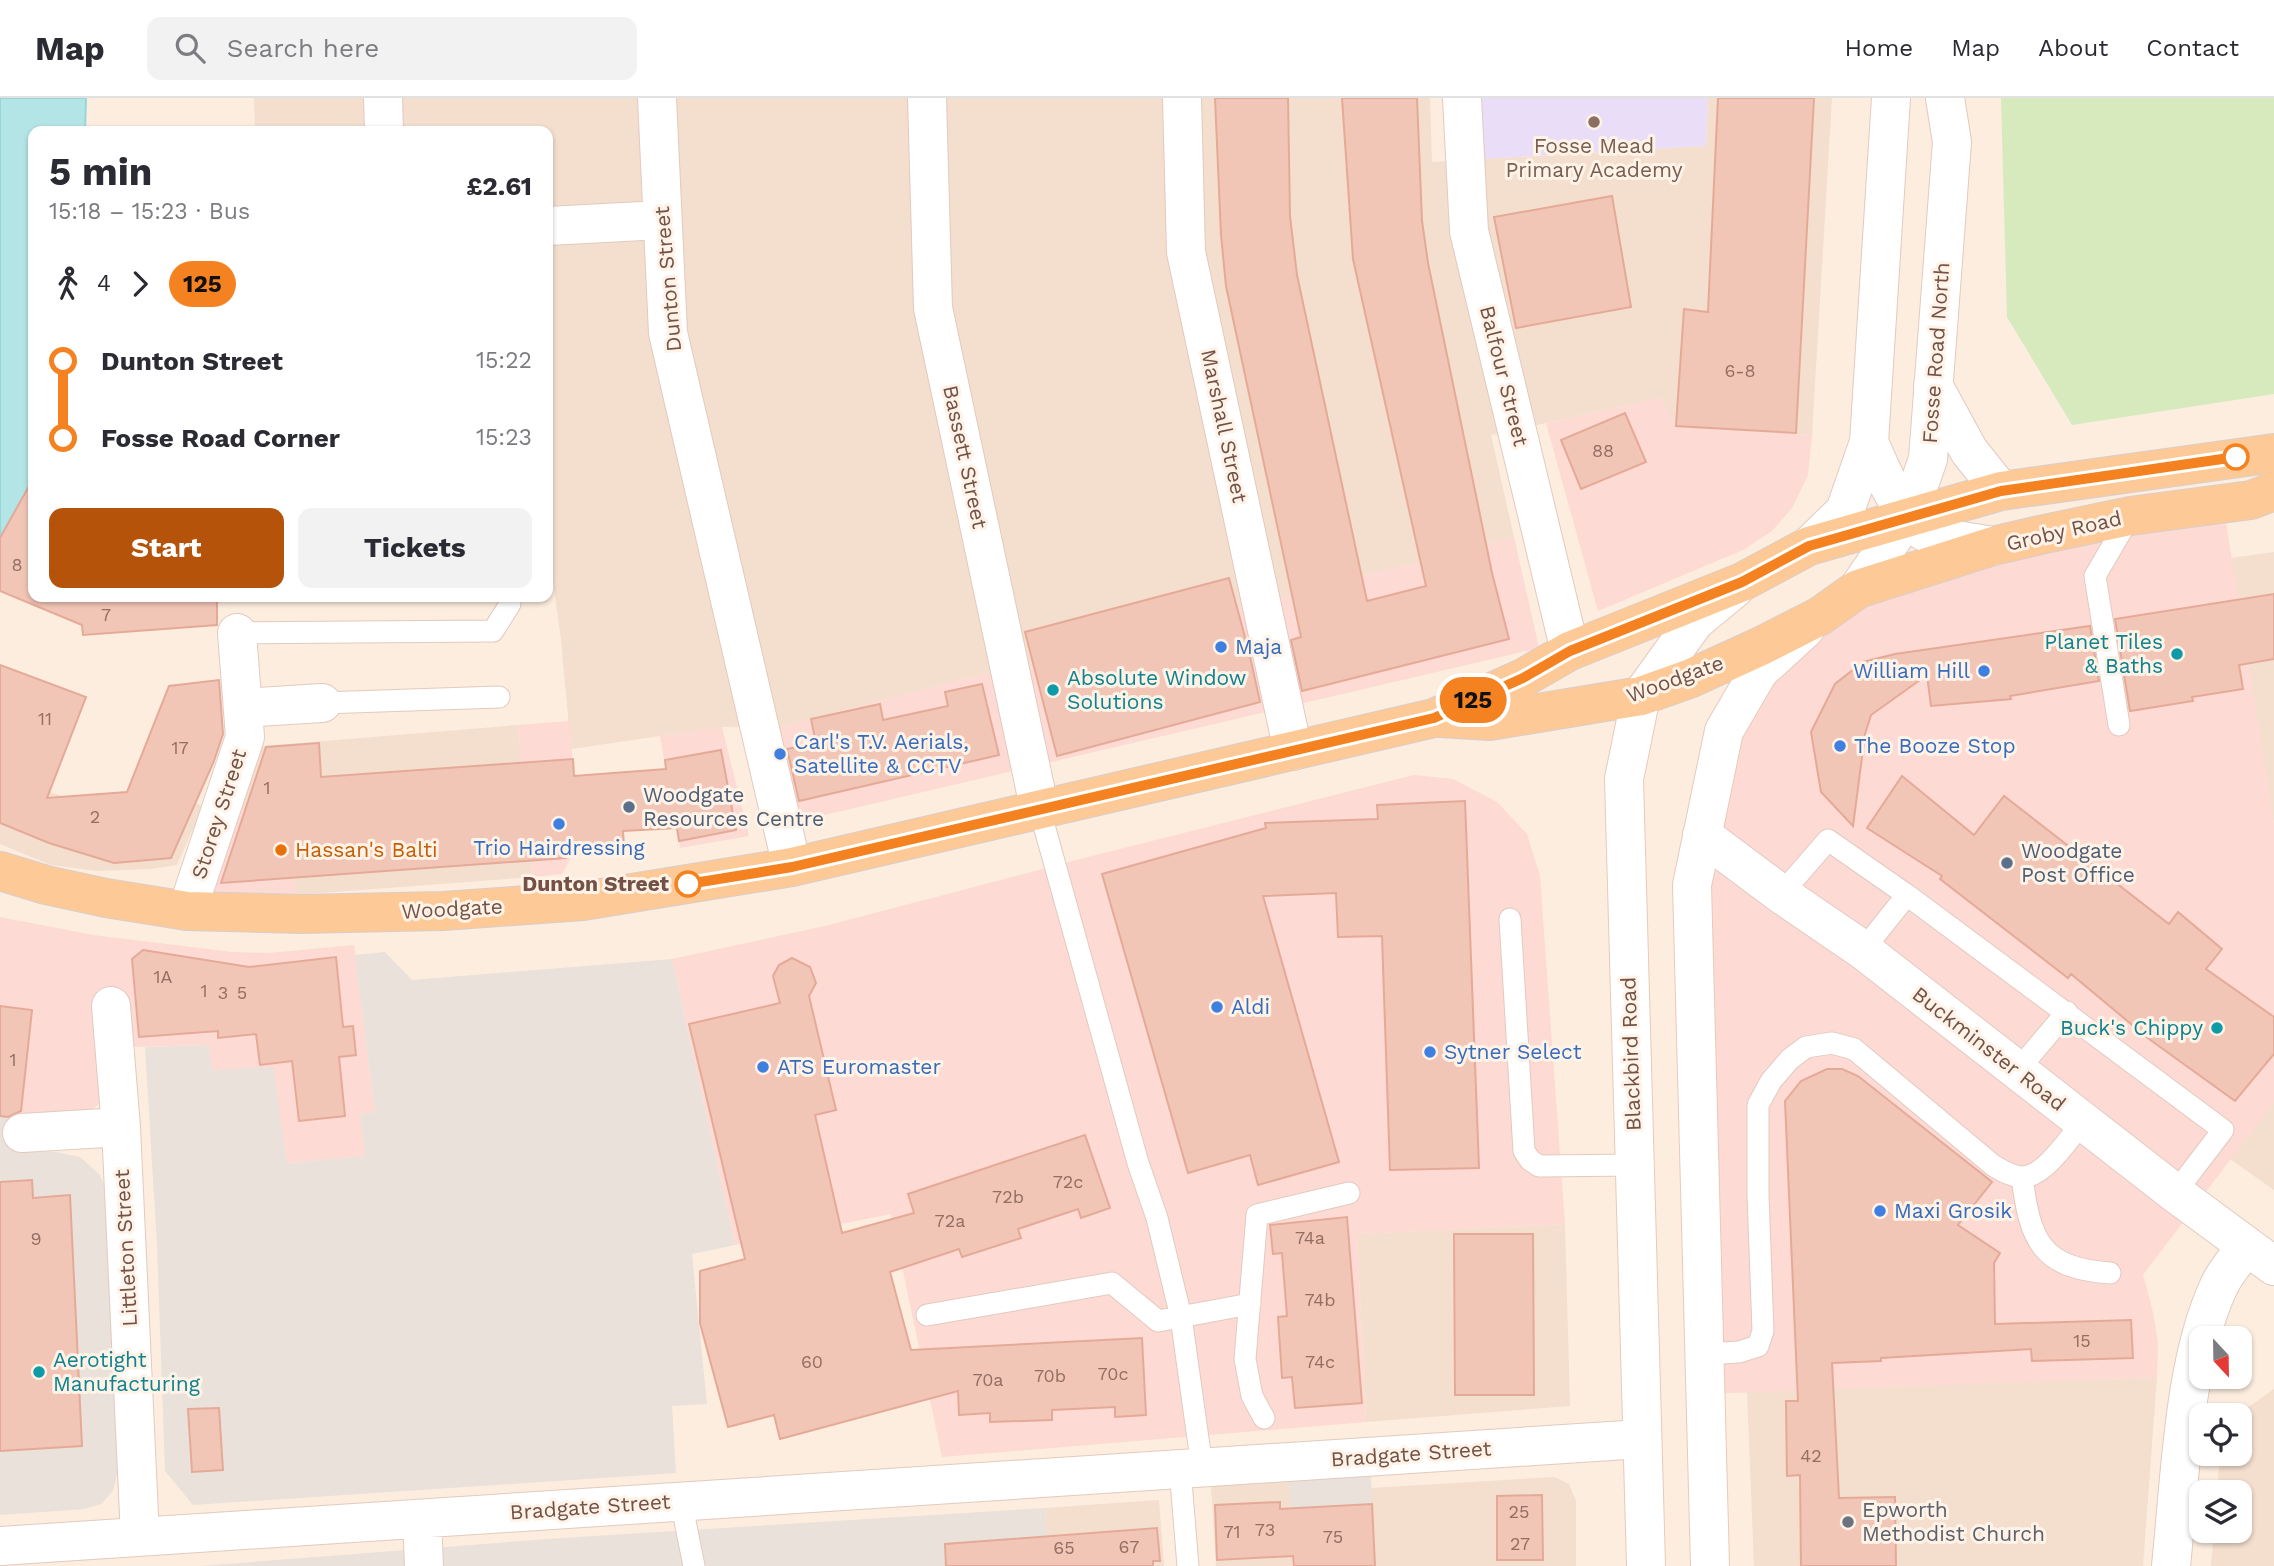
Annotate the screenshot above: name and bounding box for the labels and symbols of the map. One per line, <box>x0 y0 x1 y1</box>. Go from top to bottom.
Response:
marker: Fosse Mead Primary Academy <box>1586 114 1602 130</box>
place label: Fosse Mead Primary Academy <box>1505 133 1683 182</box>
street label: Dunton Street <box>649 205 686 353</box>
street label: Fosse Road North <box>1917 261 1954 444</box>
street label: Balfour Street <box>1475 303 1534 449</box>
street label: Marshall Street <box>1196 347 1253 505</box>
house number: 6-8 <box>1724 360 1756 381</box>
street label: Bassett Street <box>938 383 993 531</box>
house number: 88 <box>1592 440 1614 461</box>
unlabelled marker <box>2223 444 2249 470</box>
street label: Groby Road <box>2004 505 2124 556</box>
house number: 8 <box>11 554 23 575</box>
house number: 7 <box>101 604 111 625</box>
place label: Planet Tiles & Baths <box>2044 629 2163 678</box>
place label: Maja <box>1235 634 1282 659</box>
marker: Maja <box>1213 639 1229 655</box>
marker: Planet Tiles & Baths <box>2169 646 2185 662</box>
street label: Woodgate <box>1623 649 1727 708</box>
place label: William Hill <box>1853 658 1971 683</box>
marker: William Hill <box>1976 663 1992 679</box>
place label: Absolute Window Solutions <box>1067 665 1246 714</box>
line badge: 125 <box>1433 677 1513 723</box>
marker: Absolute Window Solutions <box>1045 682 1061 698</box>
house number: 11 <box>38 708 52 729</box>
place label: Carl's T.V. Aerials, Satellite & CCTV <box>794 729 969 778</box>
place label: The Booze Stop <box>1854 733 2016 758</box>
house number: 17 <box>171 737 189 758</box>
marker: The Booze Stop <box>1832 738 1848 754</box>
street label: Storey Street <box>186 745 251 882</box>
marker: Carl's T.V. Aerials, Satellite & CCTV <box>772 746 788 762</box>
house number: 1 <box>263 777 271 798</box>
place label: Woodgate Resources Centre <box>643 782 824 831</box>
marker: Woodgate Resources Centre <box>621 799 637 815</box>
house number: 2 <box>90 806 100 827</box>
marker: Trio Hairdressing <box>551 816 567 832</box>
place label: Trio Hairdressing <box>473 835 646 860</box>
place label: Hassan's Balti <box>295 837 438 862</box>
place label: Woodgate Post Office <box>2021 838 2135 887</box>
marker: Hassan's Balti <box>273 842 289 858</box>
marker: Woodgate Post Office <box>1999 855 2015 871</box>
place label: Dunton Street <box>522 871 669 896</box>
marker: Dunton Street <box>675 871 701 897</box>
street label: Woodgate <box>401 893 503 924</box>
house number: 1A <box>154 966 173 987</box>
street label: Blackbird Road <box>1615 976 1646 1132</box>
house number: 1 <box>200 980 208 1001</box>
street label: Buckminster Road <box>1908 981 2071 1116</box>
house number: 3 <box>218 982 228 1003</box>
house number: 5 <box>237 982 247 1003</box>
place label: Aldi <box>1231 994 1270 1019</box>
marker: Aldi <box>1209 999 1225 1015</box>
place label: Buck's Chippy <box>2060 1015 2203 1040</box>
marker: Buck's Chippy <box>2209 1020 2225 1036</box>
place label: Sytner Select <box>1444 1039 1582 1064</box>
marker: Sytner Select <box>1422 1044 1438 1060</box>
house number: 1 <box>9 1049 17 1070</box>
place label: ATS Euromaster <box>777 1054 941 1079</box>
marker: ATS Euromaster <box>755 1059 771 1075</box>
street label: Littleton Street <box>109 1169 142 1327</box>
house number: 72c <box>1053 1171 1083 1192</box>
house number: 72b <box>992 1186 1024 1207</box>
place label: Maxi Grosik <box>1894 1198 2012 1223</box>
marker: Maxi Grosik <box>1872 1203 1888 1219</box>
house number: 72a <box>935 1210 965 1231</box>
house number: 74a <box>1295 1227 1325 1248</box>
house number: 9 <box>30 1228 42 1249</box>
house number: 74b <box>1304 1289 1336 1310</box>
north arrow <box>2189 1326 2252 1390</box>
house number: 15 <box>2073 1330 2091 1351</box>
place label: Aerotight Manufacturing <box>53 1347 201 1396</box>
house number: 60 <box>801 1351 823 1372</box>
house number: 74c <box>1305 1351 1335 1372</box>
house number: 70c <box>1097 1363 1129 1384</box>
marker: Aerotight Manufacturing <box>31 1364 47 1380</box>
house number: 70b <box>1034 1365 1066 1386</box>
house number: 70a <box>972 1369 1004 1390</box>
street label: Bradgate Street <box>1330 1435 1492 1472</box>
house number: 42 <box>1800 1445 1822 1466</box>
street label: Bradgate Street <box>509 1488 671 1525</box>
place label: Epworth Methodist Church <box>1862 1497 2045 1546</box>
house number: 25 <box>1509 1501 1529 1522</box>
marker: Epworth Methodist Church <box>1840 1514 1856 1530</box>
house number: 73 <box>1255 1519 1275 1540</box>
house number: 71 <box>1223 1521 1241 1542</box>
house number: 75 <box>1323 1526 1343 1547</box>
house number: 27 <box>1510 1533 1530 1554</box>
house number: 67 <box>1119 1536 1139 1557</box>
house number: 65 <box>1053 1537 1075 1558</box>

